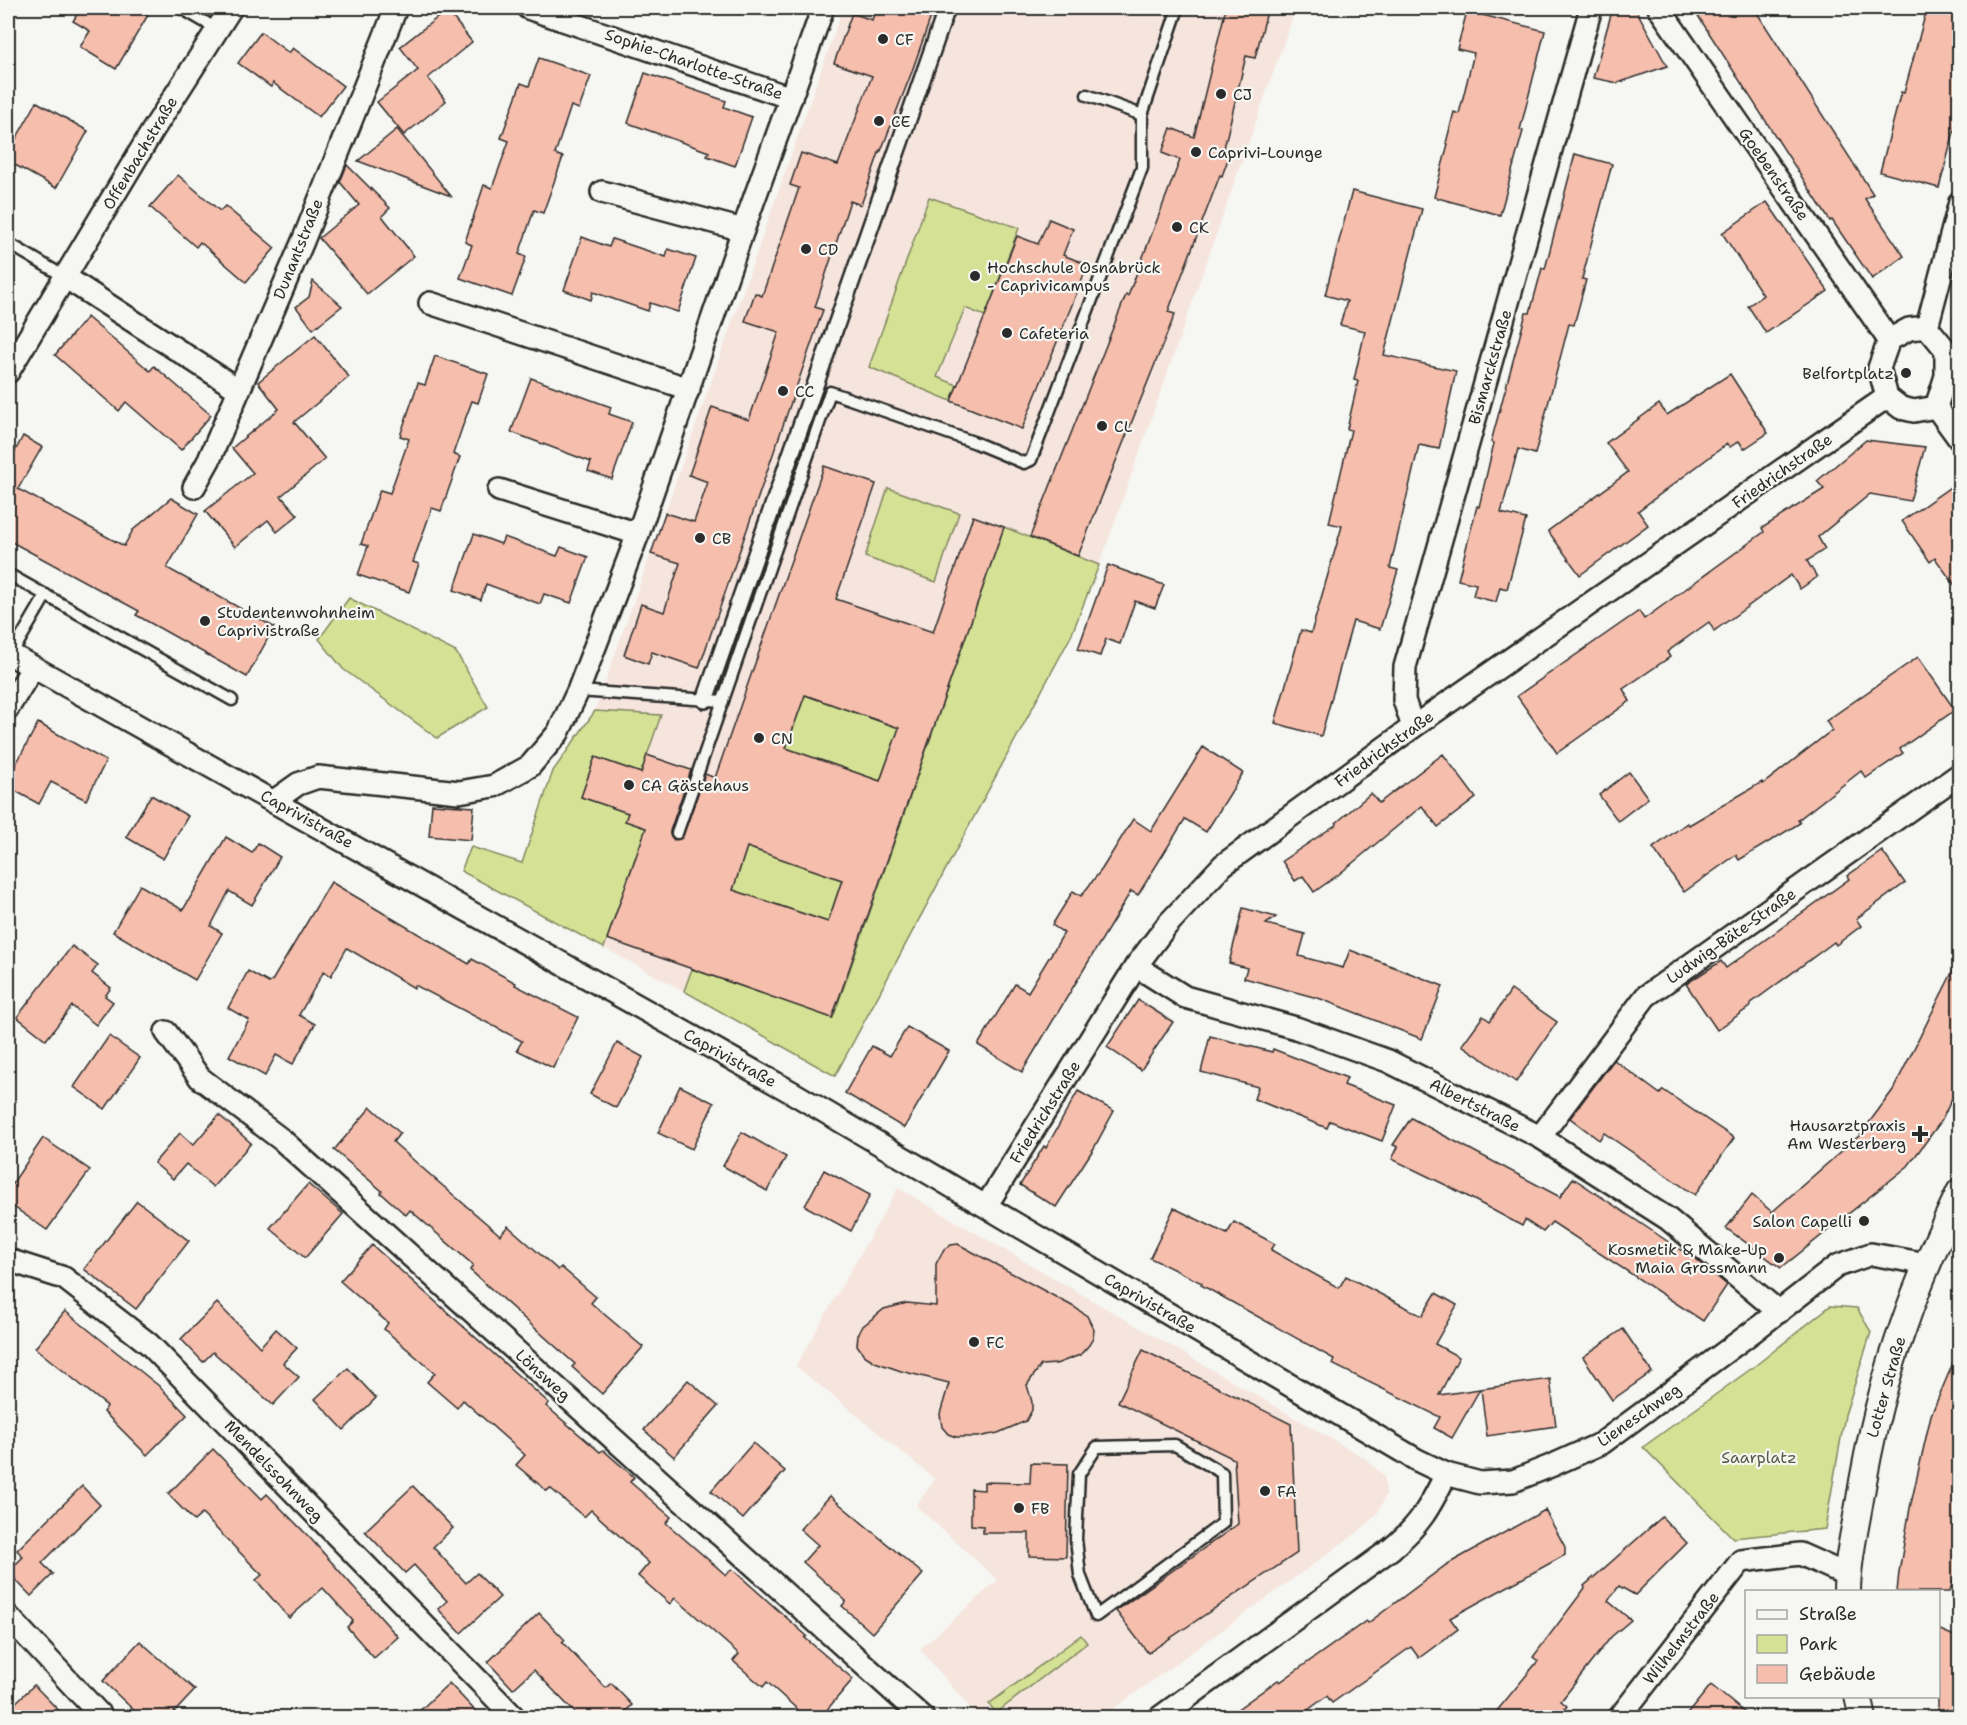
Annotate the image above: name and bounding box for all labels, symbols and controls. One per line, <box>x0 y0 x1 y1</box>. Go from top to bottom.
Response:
street label: Sophie-Charlotte-Straße <box>602 24 786 104</box>
place label: CF <box>895 29 914 50</box>
marker: CF <box>876 32 890 46</box>
place label: CJ <box>1233 84 1252 105</box>
marker: CJ <box>1214 87 1228 101</box>
street label: Offenbachstraße <box>98 92 182 214</box>
place label: CE <box>891 111 911 132</box>
marker: CE <box>872 114 886 128</box>
street label: Goebenstraße <box>1734 123 1814 225</box>
place label: Caprivi-Lounge <box>1208 142 1323 163</box>
marker: Caprivi-Lounge <box>1189 145 1203 159</box>
street label: Dunantstraße <box>268 196 328 302</box>
place label: CK <box>1189 217 1210 238</box>
marker: CK <box>1170 220 1184 234</box>
place label: CD <box>818 239 838 260</box>
marker: CD <box>799 242 813 256</box>
place label: Hochschule Osnabrück - Caprivicampus <box>987 257 1161 296</box>
marker: Hochschule Osnabrück - Caprivicampus <box>968 269 982 283</box>
street label: Bismarckstraße <box>1464 307 1516 427</box>
place label: Cafeteria <box>1019 323 1089 344</box>
marker: Cafeteria <box>1000 326 1014 340</box>
place label: Belfortplatz <box>1802 363 1894 384</box>
marker: Belfortplatz <box>1899 366 1913 380</box>
place label: CC <box>795 381 814 402</box>
marker: CC <box>776 384 790 398</box>
place label: CL <box>1114 416 1133 437</box>
marker: CL <box>1095 419 1109 433</box>
street label: Friedrichstraße <box>1728 429 1836 513</box>
place label: CB <box>712 528 731 549</box>
marker: CB <box>693 531 707 545</box>
place label: Studentenwohnheim Caprivistraße <box>217 602 375 641</box>
marker: Studentenwohnheim Caprivistraße <box>198 614 212 628</box>
street label: Friedrichstraße <box>1330 706 1438 792</box>
place label: CN <box>771 728 793 749</box>
marker: CN <box>752 731 766 745</box>
place label: CA Gästehaus <box>641 775 749 796</box>
marker: CA Gästehaus <box>622 778 636 792</box>
street label: Caprivistraße <box>257 785 357 853</box>
street label: Ludwig-Bäte-Straße <box>1662 883 1800 989</box>
street label: Caprivistraße <box>680 1024 780 1092</box>
street label: Friedrichstraße <box>1005 1057 1085 1167</box>
street label: Albertstraße <box>1426 1073 1524 1137</box>
place label: Hausarztpraxis Am Westerberg <box>1787 1115 1906 1154</box>
marker: Hausarztpraxis Am Westerberg <box>1911 1125 1929 1143</box>
place label: Salon Capelli <box>1752 1211 1852 1232</box>
marker: Salon Capelli <box>1857 1214 1871 1228</box>
place label: Kosmetik & Make-Up Maia Grossmann <box>1608 1239 1767 1278</box>
marker: Kosmetik & Make-Up Maia Grossmann <box>1772 1251 1786 1265</box>
street label: Caprivistraße <box>1100 1268 1200 1338</box>
place label: FC <box>986 1332 1004 1353</box>
street label: Lotter Straße <box>1862 1334 1910 1440</box>
marker: FC <box>967 1335 981 1349</box>
street label: Lönsweg <box>511 1345 575 1406</box>
street label: Lieneschweg <box>1593 1378 1685 1452</box>
street label: Mendelssohnweg <box>220 1415 328 1527</box>
park label: Saarplatz <box>1721 1447 1797 1468</box>
place label: FA <box>1277 1481 1297 1502</box>
marker: FA <box>1258 1484 1272 1498</box>
place label: FB <box>1031 1498 1049 1519</box>
marker: FB <box>1012 1501 1026 1515</box>
street label: Wilhelmstraße <box>1638 1587 1724 1689</box>
legend <box>1745 1590 1940 1698</box>
text: Straße <box>1799 1602 1857 1626</box>
text: Park <box>1799 1632 1838 1656</box>
text: Gebäude <box>1799 1662 1876 1686</box>

